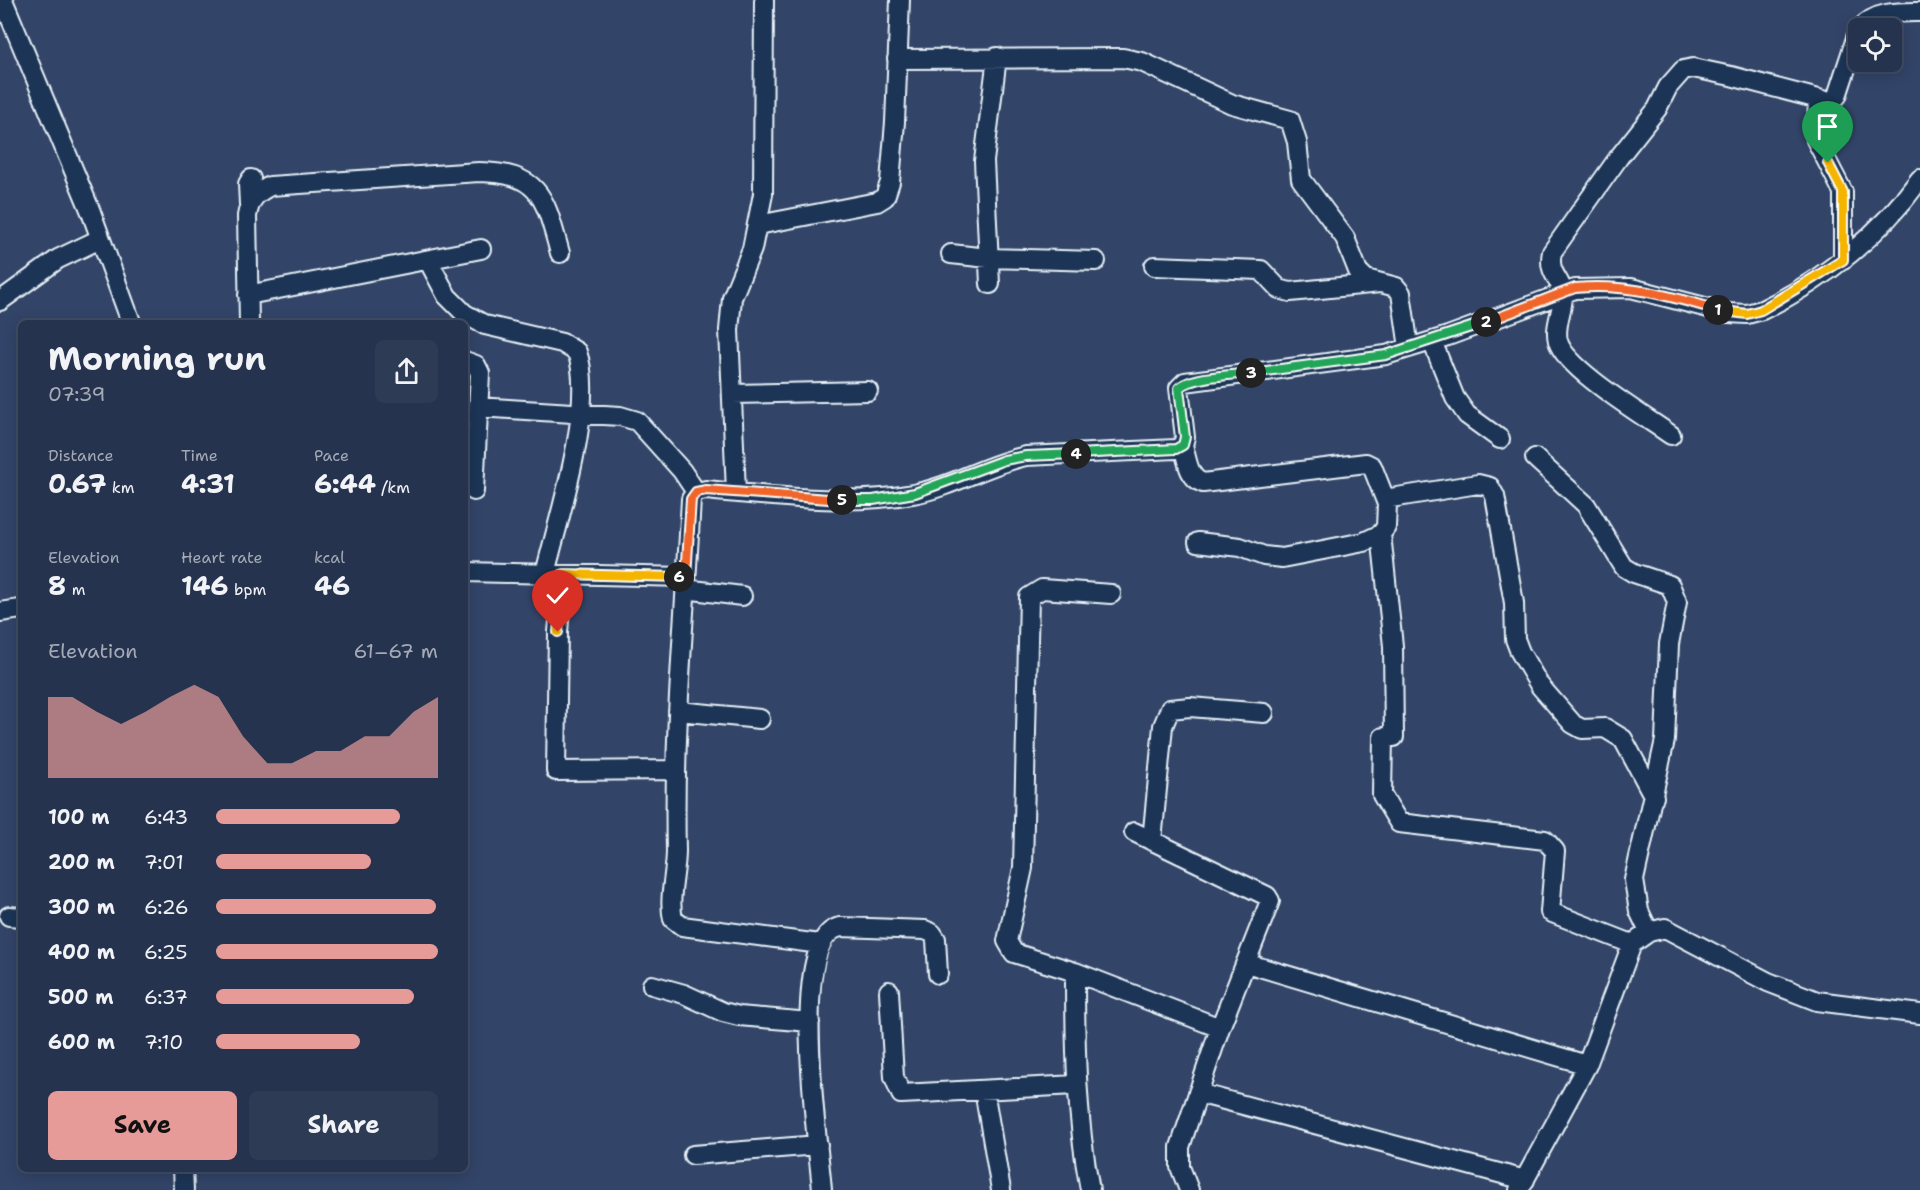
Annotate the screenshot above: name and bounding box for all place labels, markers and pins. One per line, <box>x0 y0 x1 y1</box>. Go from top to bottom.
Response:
pin <box>1802 101 1853 163</box>
pin: 1 <box>1703 295 1733 325</box>
pin: 2 <box>1471 307 1501 337</box>
pin: 3 <box>1236 358 1266 388</box>
pin: 4 <box>1061 439 1091 469</box>
pin: 5 <box>827 485 857 515</box>
pin: 6 <box>664 562 694 592</box>
pin <box>532 570 583 632</box>

